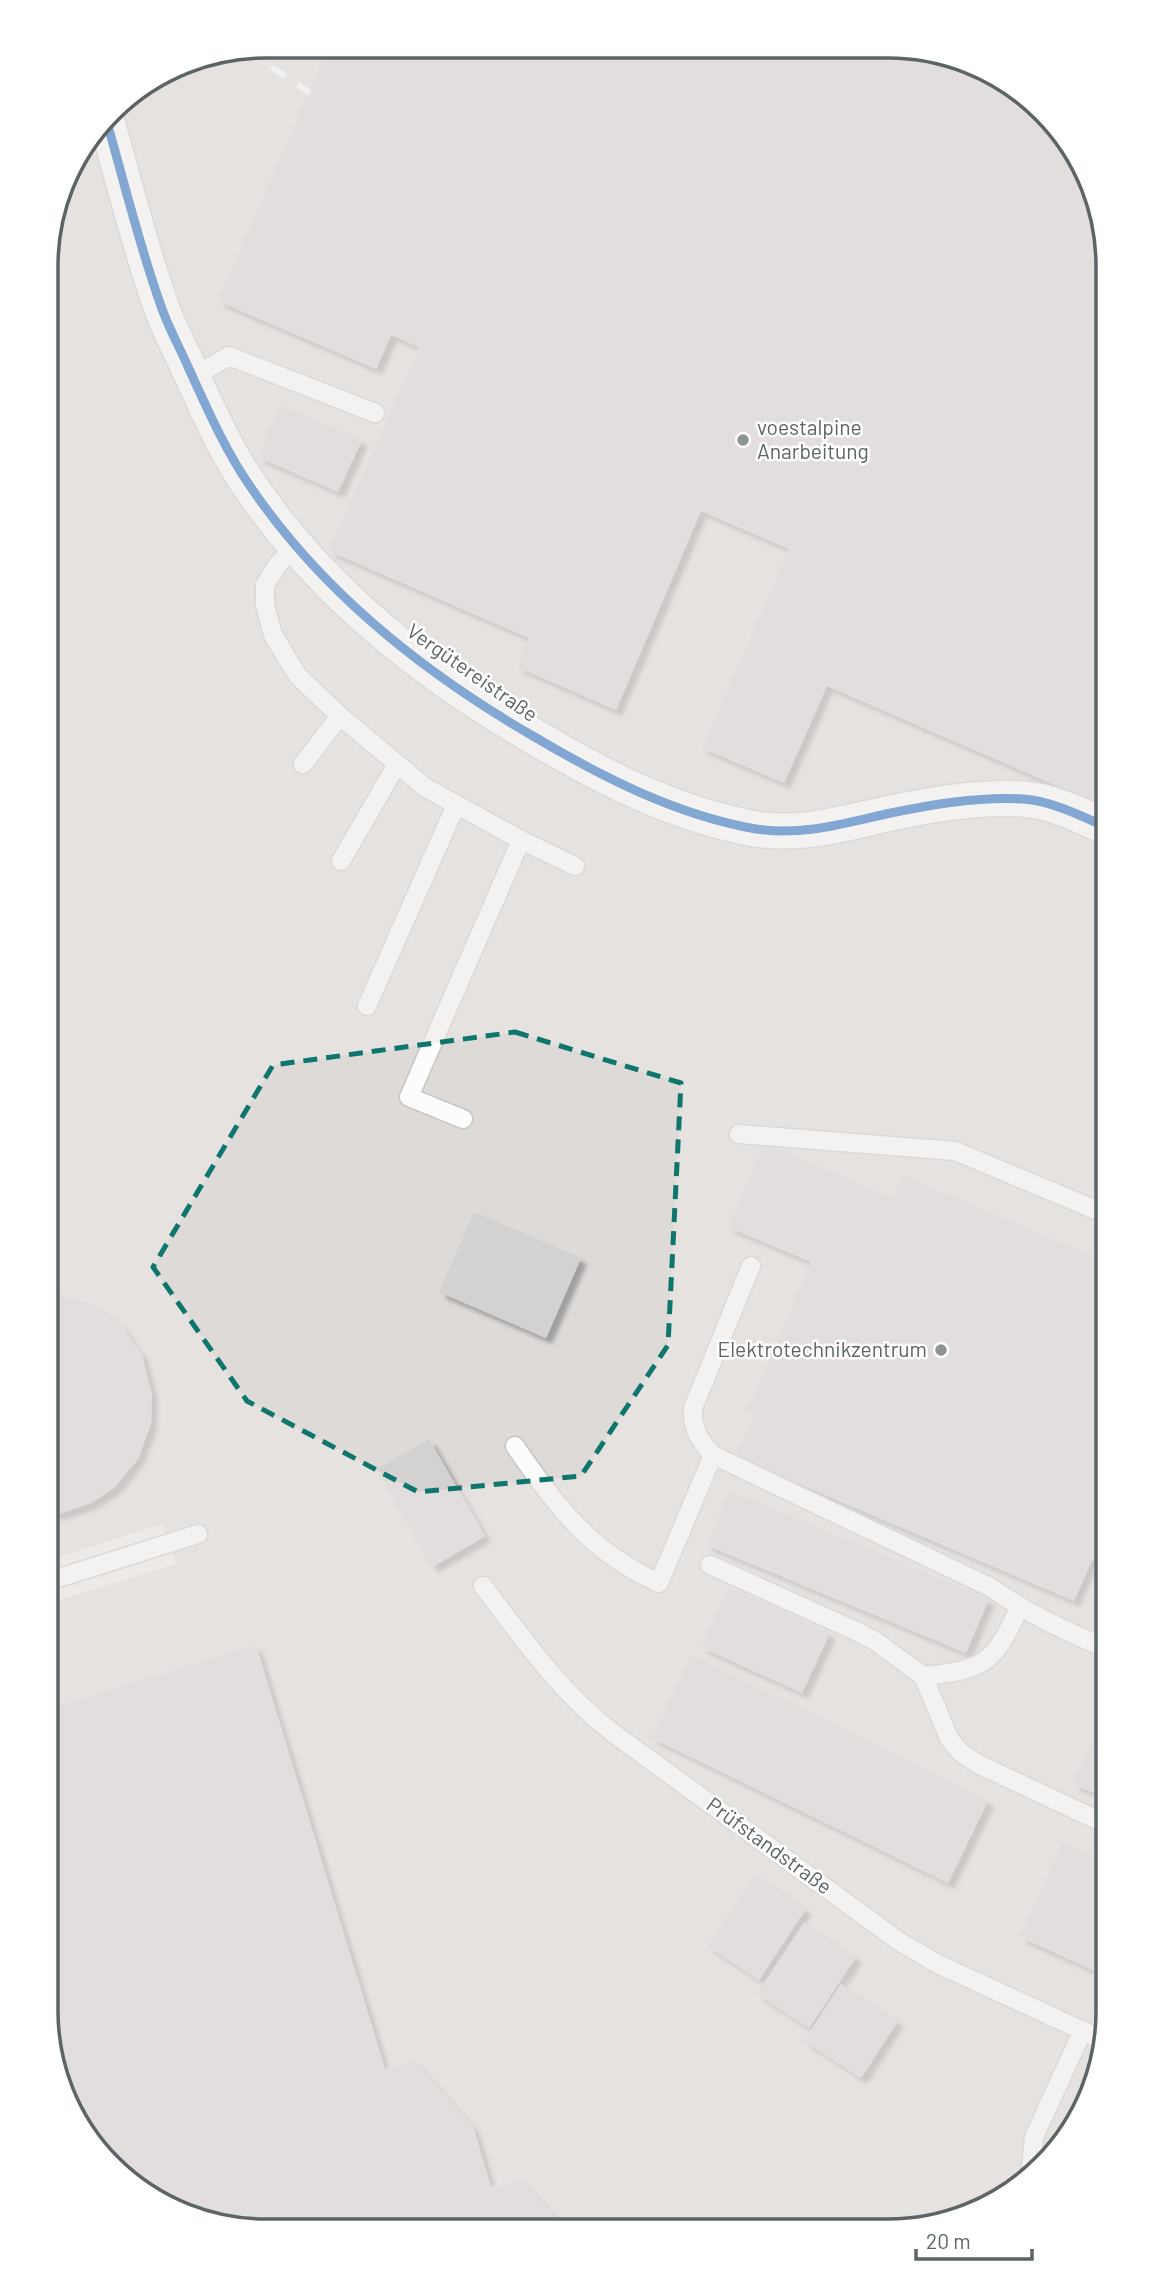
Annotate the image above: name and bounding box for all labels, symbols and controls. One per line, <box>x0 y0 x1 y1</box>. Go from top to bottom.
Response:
place label: voestalpine Anarbeitung <box>757 414 869 463</box>
marker: voestalpine Anarbeitung <box>735 432 751 448</box>
street label: Vergütereistraße <box>403 617 543 726</box>
place label: Elektrotechnikzentrum <box>718 1336 927 1361</box>
marker: Elektrotechnikzentrum <box>933 1342 949 1358</box>
street label: Prüfstandstraße <box>702 1791 837 1899</box>
scale bar <box>916 2218 1032 2262</box>
text: 20 m <box>926 2228 971 2253</box>

